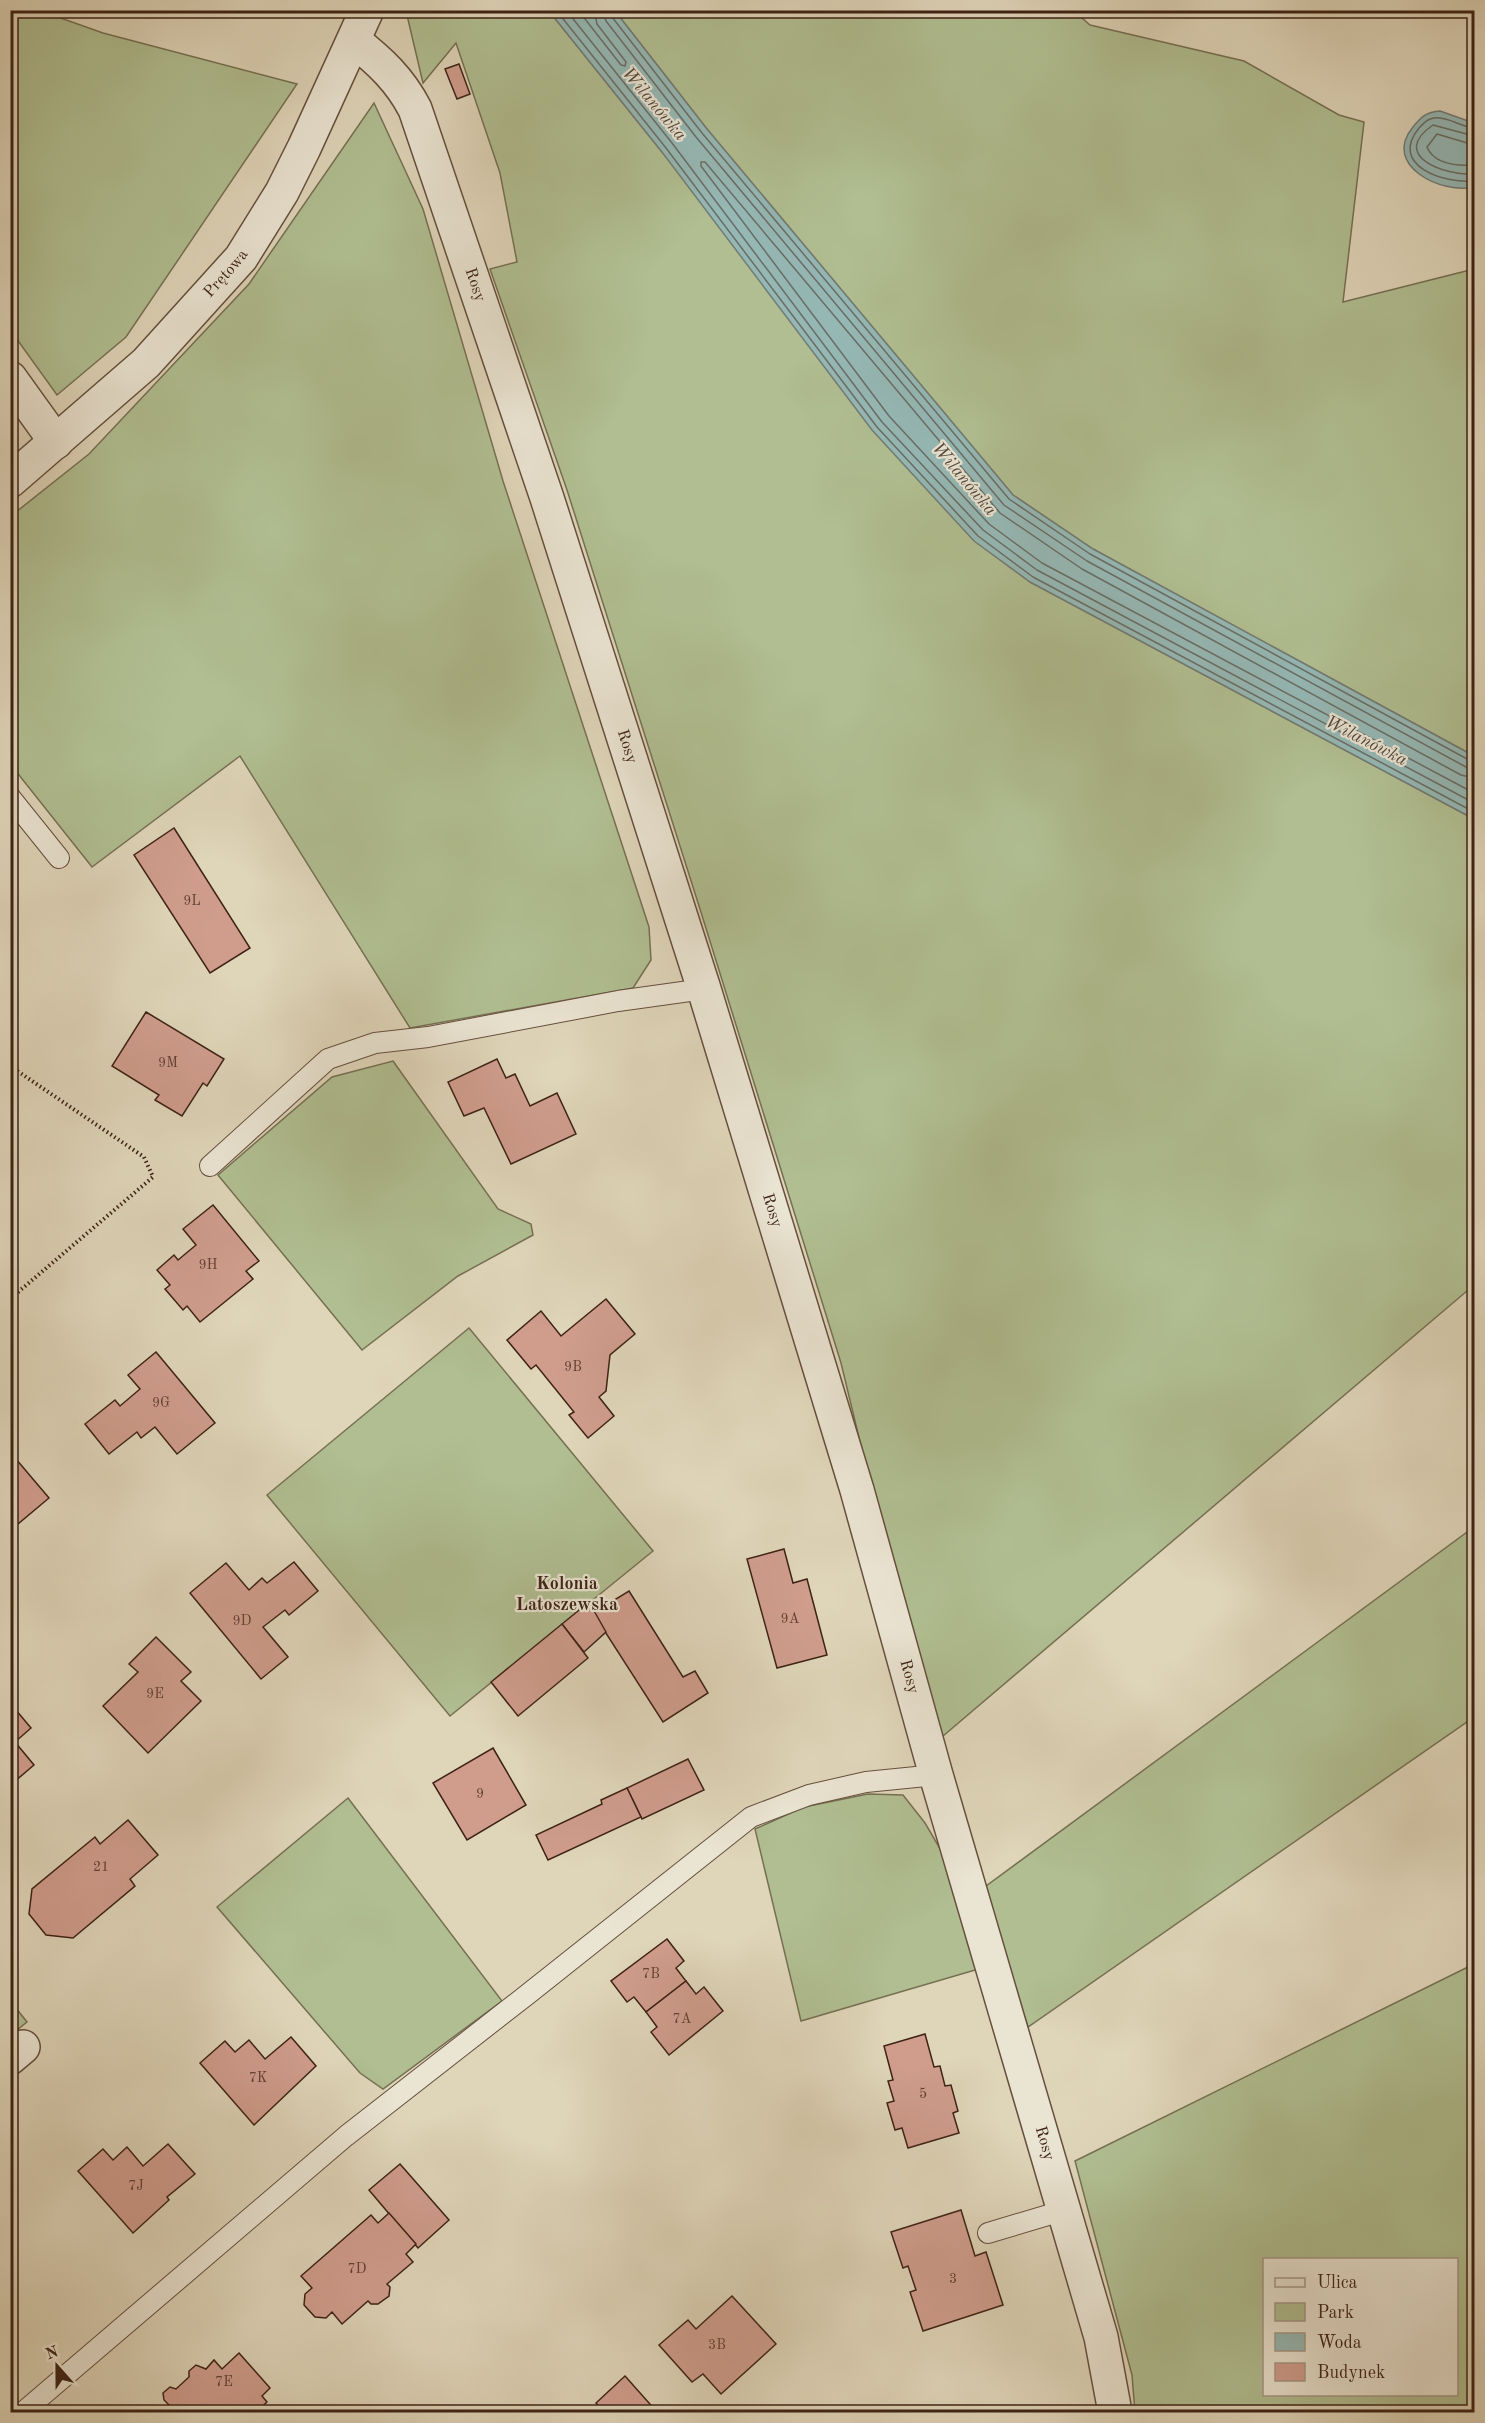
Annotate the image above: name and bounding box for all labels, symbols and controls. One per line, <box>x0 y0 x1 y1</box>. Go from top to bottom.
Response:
water label: Wilanówka <box>618 64 690 144</box>
street label: Prętowa <box>201 247 252 301</box>
street label: Rosy <box>462 266 488 305</box>
water label: Wilanówka <box>928 439 1000 519</box>
water label: Wilanówka <box>1322 713 1410 770</box>
street label: Rosy <box>614 728 640 766</box>
house number: 9L <box>183 894 201 908</box>
house number: 9M <box>158 1056 178 1070</box>
street label: Rosy <box>759 1191 785 1230</box>
house number: 9H <box>198 1258 218 1272</box>
house number: 9B <box>564 1360 582 1374</box>
house number: 9G <box>152 1396 170 1410</box>
district label: Kolonia Latoszewska <box>516 1575 618 1614</box>
house number: 9A <box>781 1612 800 1626</box>
house number: 9D <box>232 1614 252 1628</box>
street label: Rosy <box>896 1658 921 1696</box>
house number: 9E <box>146 1687 164 1701</box>
house number: 9 <box>476 1787 484 1801</box>
house number: 21 <box>93 1860 109 1874</box>
house number: 7B <box>642 1967 660 1981</box>
house number: 7A <box>673 2012 692 2026</box>
house number: 7K <box>249 2071 267 2085</box>
house number: 5 <box>919 2087 927 2101</box>
street label: Rosy <box>1032 2124 1057 2163</box>
house number: 7J <box>128 2179 144 2193</box>
legend <box>1263 2258 1458 2396</box>
house number: 7D <box>347 2262 367 2276</box>
house number: 3 <box>949 2272 957 2286</box>
text: Ulica <box>1317 2274 1358 2292</box>
text: Park <box>1317 2304 1354 2322</box>
text: Woda <box>1317 2334 1362 2352</box>
north arrow <box>27 2336 87 2396</box>
house number: 3B <box>708 2338 726 2352</box>
text: N <box>44 2344 62 2364</box>
text: Budynek <box>1317 2364 1385 2382</box>
house number: 7E <box>215 2375 233 2389</box>

